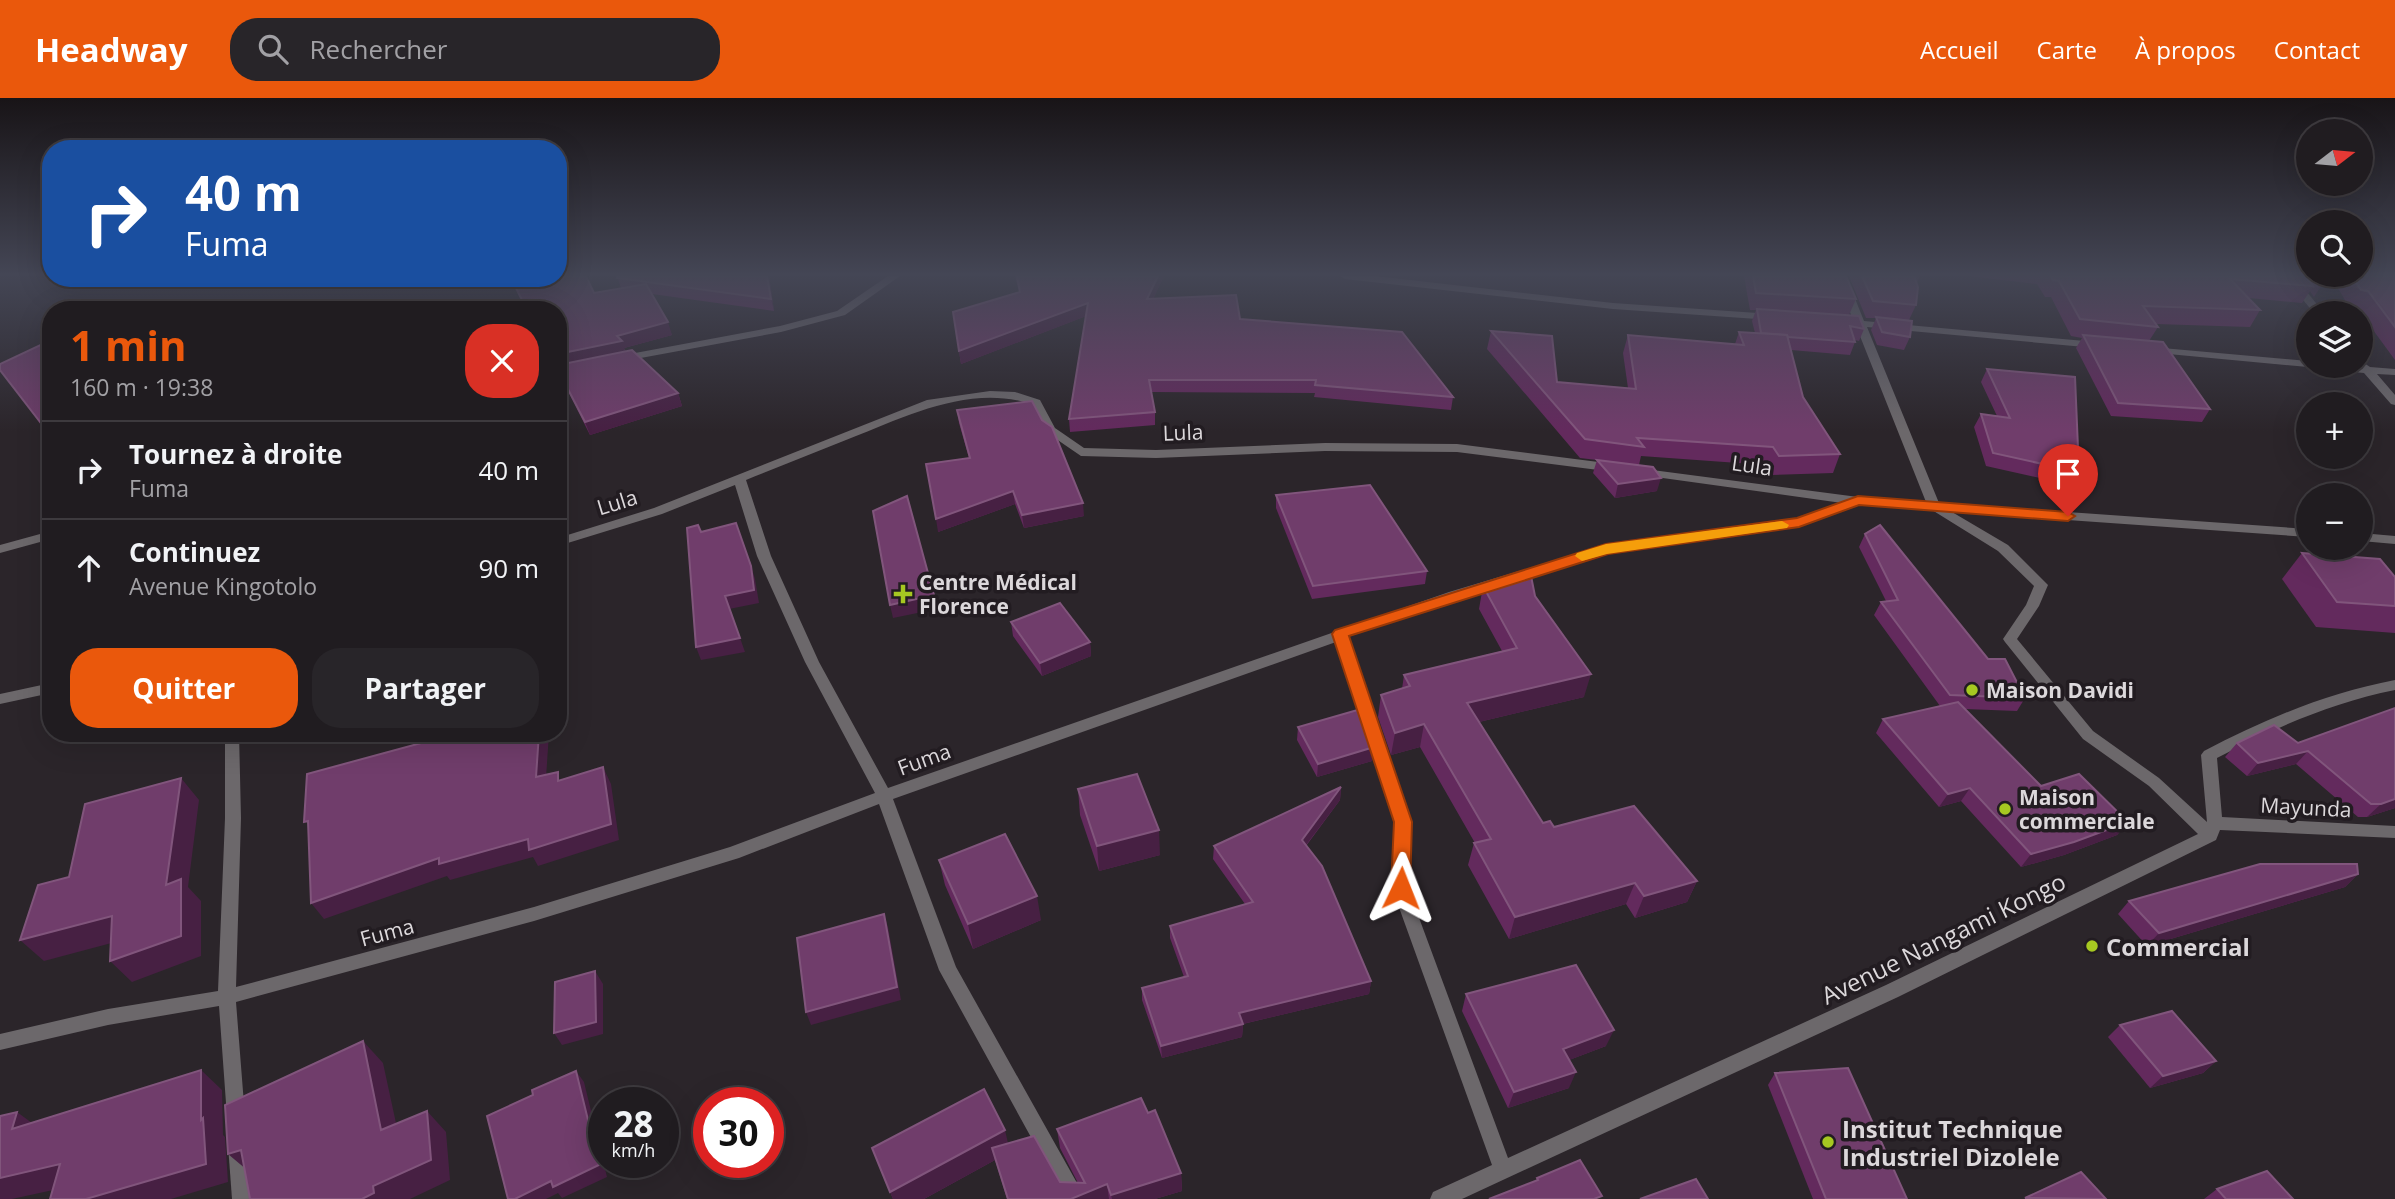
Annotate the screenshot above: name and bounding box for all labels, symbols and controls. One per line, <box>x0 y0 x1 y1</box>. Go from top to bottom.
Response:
search box <box>230 18 720 81</box>
text: Headway <box>35 27 188 72</box>
icon: search <box>254 30 292 68</box>
text: Rechercher <box>310 31 447 67</box>
text: Accueil <box>1920 33 1999 66</box>
text: Carte <box>2037 33 2097 66</box>
text: À propos <box>2135 33 2236 66</box>
text: Contact <box>2274 33 2360 66</box>
north arrow <box>2296 119 2373 196</box>
map controls <box>2296 119 2373 560</box>
text: 40 m <box>185 159 302 225</box>
icon: right <box>70 168 161 259</box>
button: search <box>2296 210 2373 287</box>
text: Fuma <box>185 222 269 265</box>
button: layers <box>2296 301 2373 378</box>
text: 1 min <box>70 316 187 373</box>
button: close <box>465 324 539 398</box>
text: 160 m · 19:38 <box>70 371 213 403</box>
button: + <box>2296 392 2373 469</box>
street label: Lula <box>1162 417 1204 447</box>
text: Tournez à droite <box>129 436 342 472</box>
pin <box>2038 444 2098 516</box>
street label: Lula <box>1730 448 1774 482</box>
icon: right <box>70 451 108 489</box>
text: 40 m <box>478 452 539 488</box>
icon: arrive <box>2049 455 2087 493</box>
text: Fuma <box>129 472 189 504</box>
street label: Lula <box>593 483 641 521</box>
button: − <box>2296 483 2373 560</box>
text: Continuez <box>129 534 260 570</box>
icon: ahead <box>70 549 108 587</box>
text: 90 m <box>478 550 539 586</box>
place label: Centre Médical Florence <box>919 568 1077 620</box>
text: Avenue Kingotolo <box>129 570 317 602</box>
marker: Centre Médical Florence <box>893 584 913 604</box>
button: Quitter <box>70 648 298 728</box>
button: Partager <box>312 648 539 728</box>
place label: Maison Davidi <box>1986 676 2134 704</box>
marker: Maison Davidi <box>1964 682 1980 698</box>
street label: Fuma <box>893 736 955 782</box>
place label: Maison commerciale <box>2019 783 2155 835</box>
street label: Mayunda <box>2260 791 2352 823</box>
marker: Maison commerciale <box>1997 801 2013 817</box>
position arrow <box>1364 851 1438 925</box>
street label: Avenue Nangami Kongo <box>1815 864 2071 1012</box>
street label: Fuma <box>357 911 417 953</box>
place label: Commercial <box>2106 930 2250 963</box>
marker: Commercial <box>2084 938 2100 954</box>
speed limit sign: 30 <box>693 1087 784 1178</box>
text: 28 <box>613 1100 654 1147</box>
place label: Institut Technique Industriel Dizolele <box>1842 1112 2063 1173</box>
marker: Institut Technique Industriel Dizolele <box>1820 1134 1836 1150</box>
text: km/h <box>612 1138 655 1162</box>

